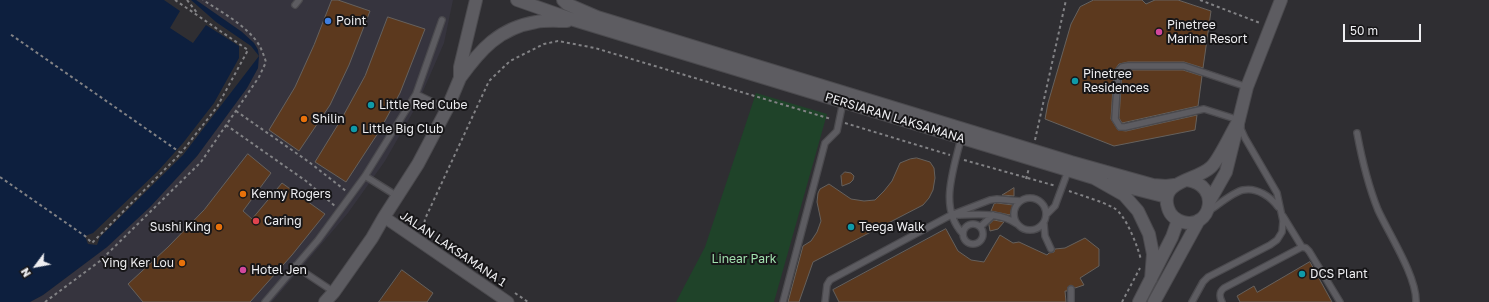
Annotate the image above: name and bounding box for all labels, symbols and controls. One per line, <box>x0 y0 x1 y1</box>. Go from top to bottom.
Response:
place label: Point <box>336 14 366 28</box>
marker: Point <box>323 16 333 26</box>
scale bar <box>1345 16 1423 42</box>
place label: Pinetree Marina Resort <box>1167 18 1247 46</box>
text: 50 m <box>1350 23 1378 38</box>
marker: Pinetree Marina Resort <box>1154 27 1164 37</box>
place label: Pinetree Residences <box>1083 67 1149 95</box>
marker: Pinetree Residences <box>1070 76 1080 86</box>
street label: PERSIARAN LAKSAMANA <box>823 90 967 146</box>
place label: Little Red Cube <box>379 98 467 112</box>
marker: Little Red Cube <box>366 100 376 110</box>
place label: Shilin <box>312 112 345 126</box>
marker: Shilin <box>299 114 309 124</box>
place label: Little Big Club <box>362 122 443 136</box>
marker: Little Big Club <box>349 124 359 134</box>
place label: Kenny Rogers <box>251 187 331 201</box>
marker: Kenny Rogers <box>238 189 248 199</box>
street label: JALAN LAKSAMANA 1 <box>397 208 509 290</box>
place label: Caring <box>264 214 302 228</box>
marker: Caring <box>251 216 261 226</box>
place label: Sushi King <box>150 220 211 234</box>
place label: Teega Walk <box>859 220 925 234</box>
marker: Sushi King <box>214 222 224 232</box>
marker: Teega Walk <box>846 222 856 232</box>
north arrow <box>16 246 56 286</box>
park label: Linear Park <box>712 252 776 266</box>
place label: Ying Ker Lou <box>101 256 174 270</box>
marker: Ying Ker Lou <box>177 258 187 268</box>
place label: Hotel Jen <box>251 263 307 277</box>
marker: Hotel Jen <box>238 265 248 275</box>
text: N <box>18 266 33 280</box>
place label: DCS Plant <box>1310 267 1368 281</box>
marker: DCS Plant <box>1297 269 1307 279</box>

